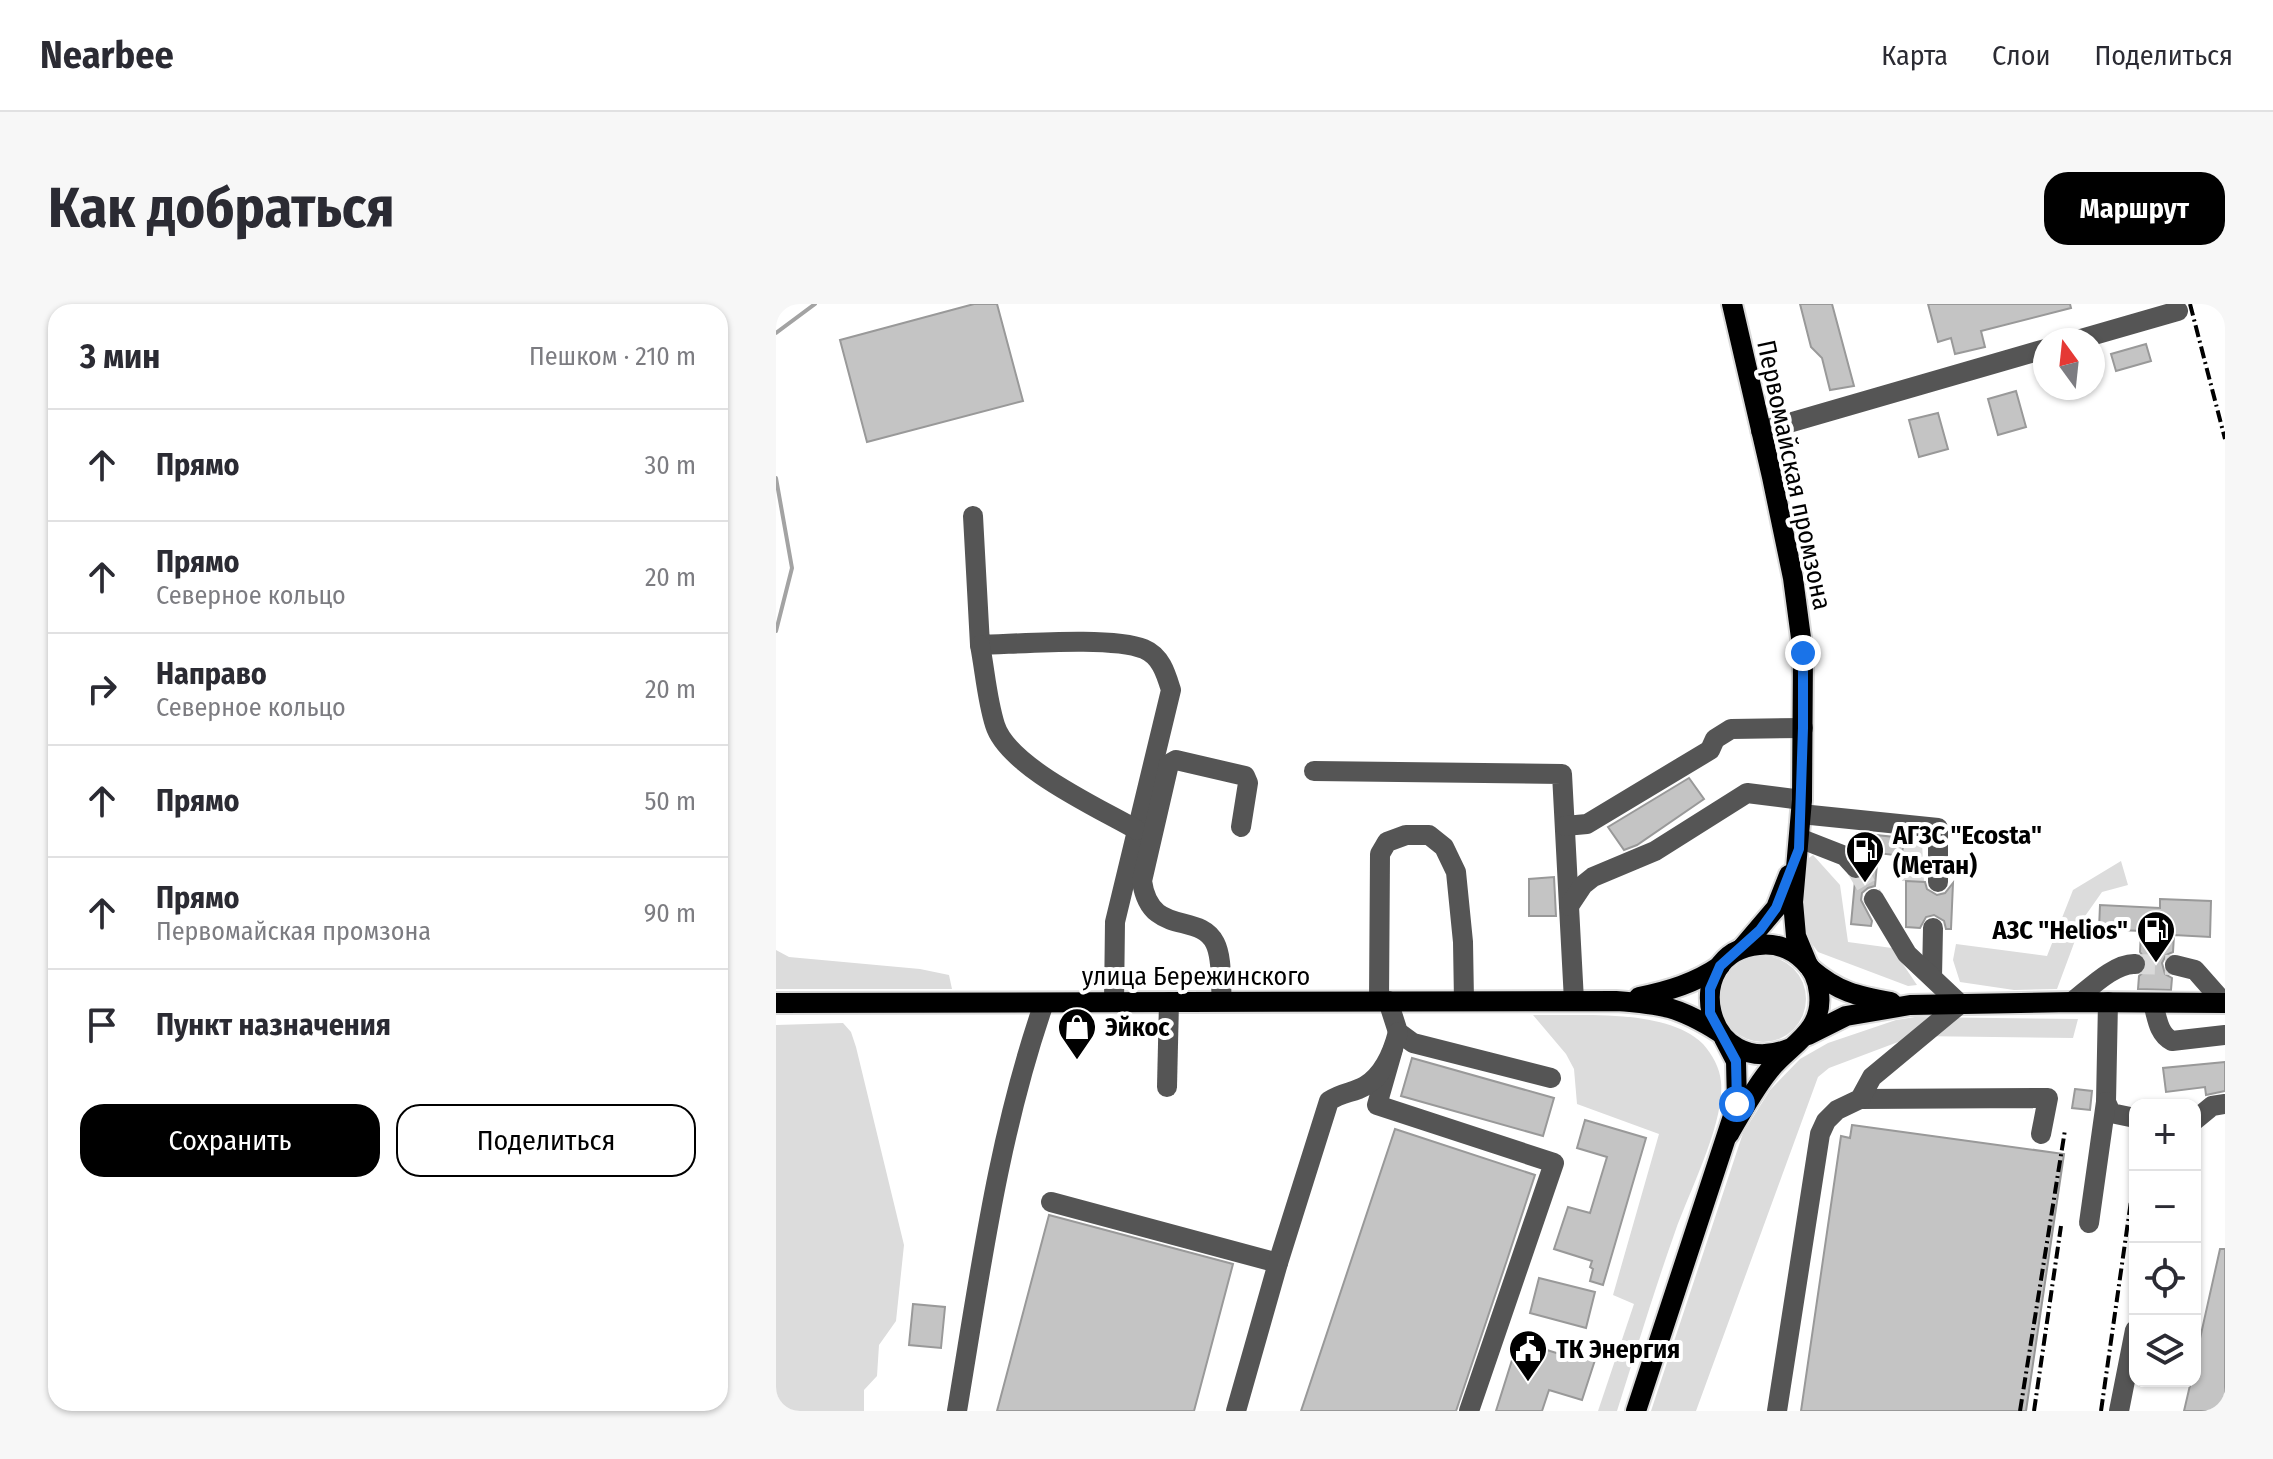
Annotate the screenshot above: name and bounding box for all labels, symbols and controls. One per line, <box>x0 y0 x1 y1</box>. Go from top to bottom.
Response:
text: Nearbee <box>40 32 174 78</box>
text: Карта <box>1881 39 1948 72</box>
text: Слои <box>1992 39 2050 72</box>
text: Поделиться <box>2094 39 2233 72</box>
button: Маршрут <box>2044 172 2225 245</box>
text: Как добраться <box>48 175 394 242</box>
north arrow <box>2033 328 2105 400</box>
text: 3 мин <box>80 336 160 377</box>
street label: Первомайская промзона <box>1750 337 1838 613</box>
text: Пешком · 210 m <box>529 341 696 372</box>
icon: ahead <box>80 443 124 487</box>
text: Прямо <box>156 447 240 483</box>
text: 30 m <box>645 450 696 481</box>
text: Прямо <box>156 544 240 580</box>
icon: ahead <box>80 555 124 599</box>
text: 20 m <box>645 562 696 593</box>
text: Северное кольцо <box>156 580 346 611</box>
route end <box>1785 635 1821 671</box>
text: Направо <box>156 656 267 692</box>
icon: right <box>80 667 124 711</box>
text: 20 m <box>645 674 696 705</box>
text: Северное кольцо <box>156 692 346 723</box>
icon: ahead <box>80 779 124 823</box>
text: Прямо <box>156 783 240 819</box>
text: 50 m <box>644 786 696 817</box>
place label: АГЗС "Ecosta" (Метан) <box>1892 820 2042 881</box>
fuel station icon: АГЗС "Ecosta" (Метан) <box>1844 829 1886 884</box>
text: Прямо <box>156 880 240 916</box>
icon: ahead <box>80 891 124 935</box>
text: 90 m <box>644 898 696 929</box>
fuel station icon: АЗС "Helios" <box>2135 909 2177 964</box>
place label: АЗС "Helios" <box>1991 915 2128 946</box>
text: Первомайская промзона <box>156 916 431 947</box>
street label: улица Бережинского <box>1082 961 1310 992</box>
icon: arrive <box>80 1003 124 1047</box>
shop icon: Эйкос <box>1056 1006 1098 1061</box>
text: Пункт назначения <box>156 1007 391 1043</box>
place label: Эйкос <box>1105 1012 1170 1043</box>
route start <box>1719 1086 1755 1122</box>
map controls <box>2129 1099 2201 1387</box>
button: + <box>2129 1099 2201 1171</box>
button: Сохранить <box>80 1104 380 1177</box>
button: Поделиться <box>396 1104 696 1177</box>
button: − <box>2129 1171 2201 1243</box>
button: locate <box>2129 1243 2201 1315</box>
button: layers <box>2129 1315 2201 1387</box>
public building icon: ТК Энергия <box>1507 1328 1549 1383</box>
place label: ТК Энергия <box>1556 1334 1680 1365</box>

